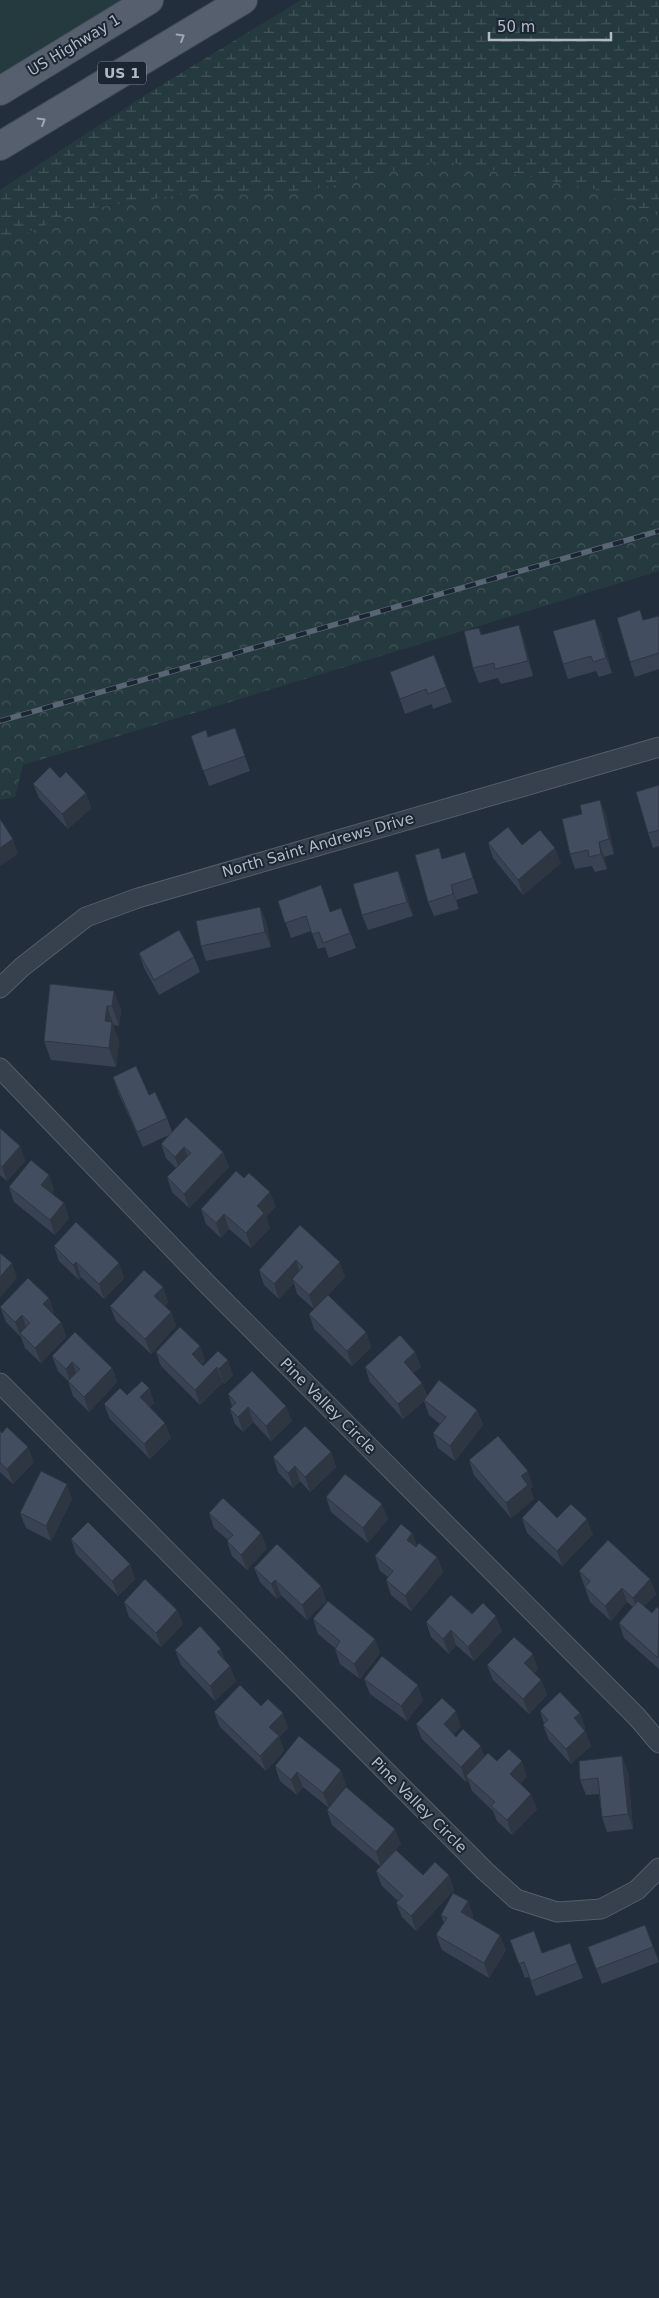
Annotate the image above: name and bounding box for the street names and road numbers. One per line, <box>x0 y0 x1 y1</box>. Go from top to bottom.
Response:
street label: US Highway 1 <box>25 10 123 80</box>
road number: US 1 <box>98 62 146 84</box>
street label: North Saint Andrews Drive <box>220 809 416 881</box>
street label: Pine Valley Circle <box>276 1354 380 1458</box>
street label: Pine Valley Circle <box>367 1753 471 1857</box>

